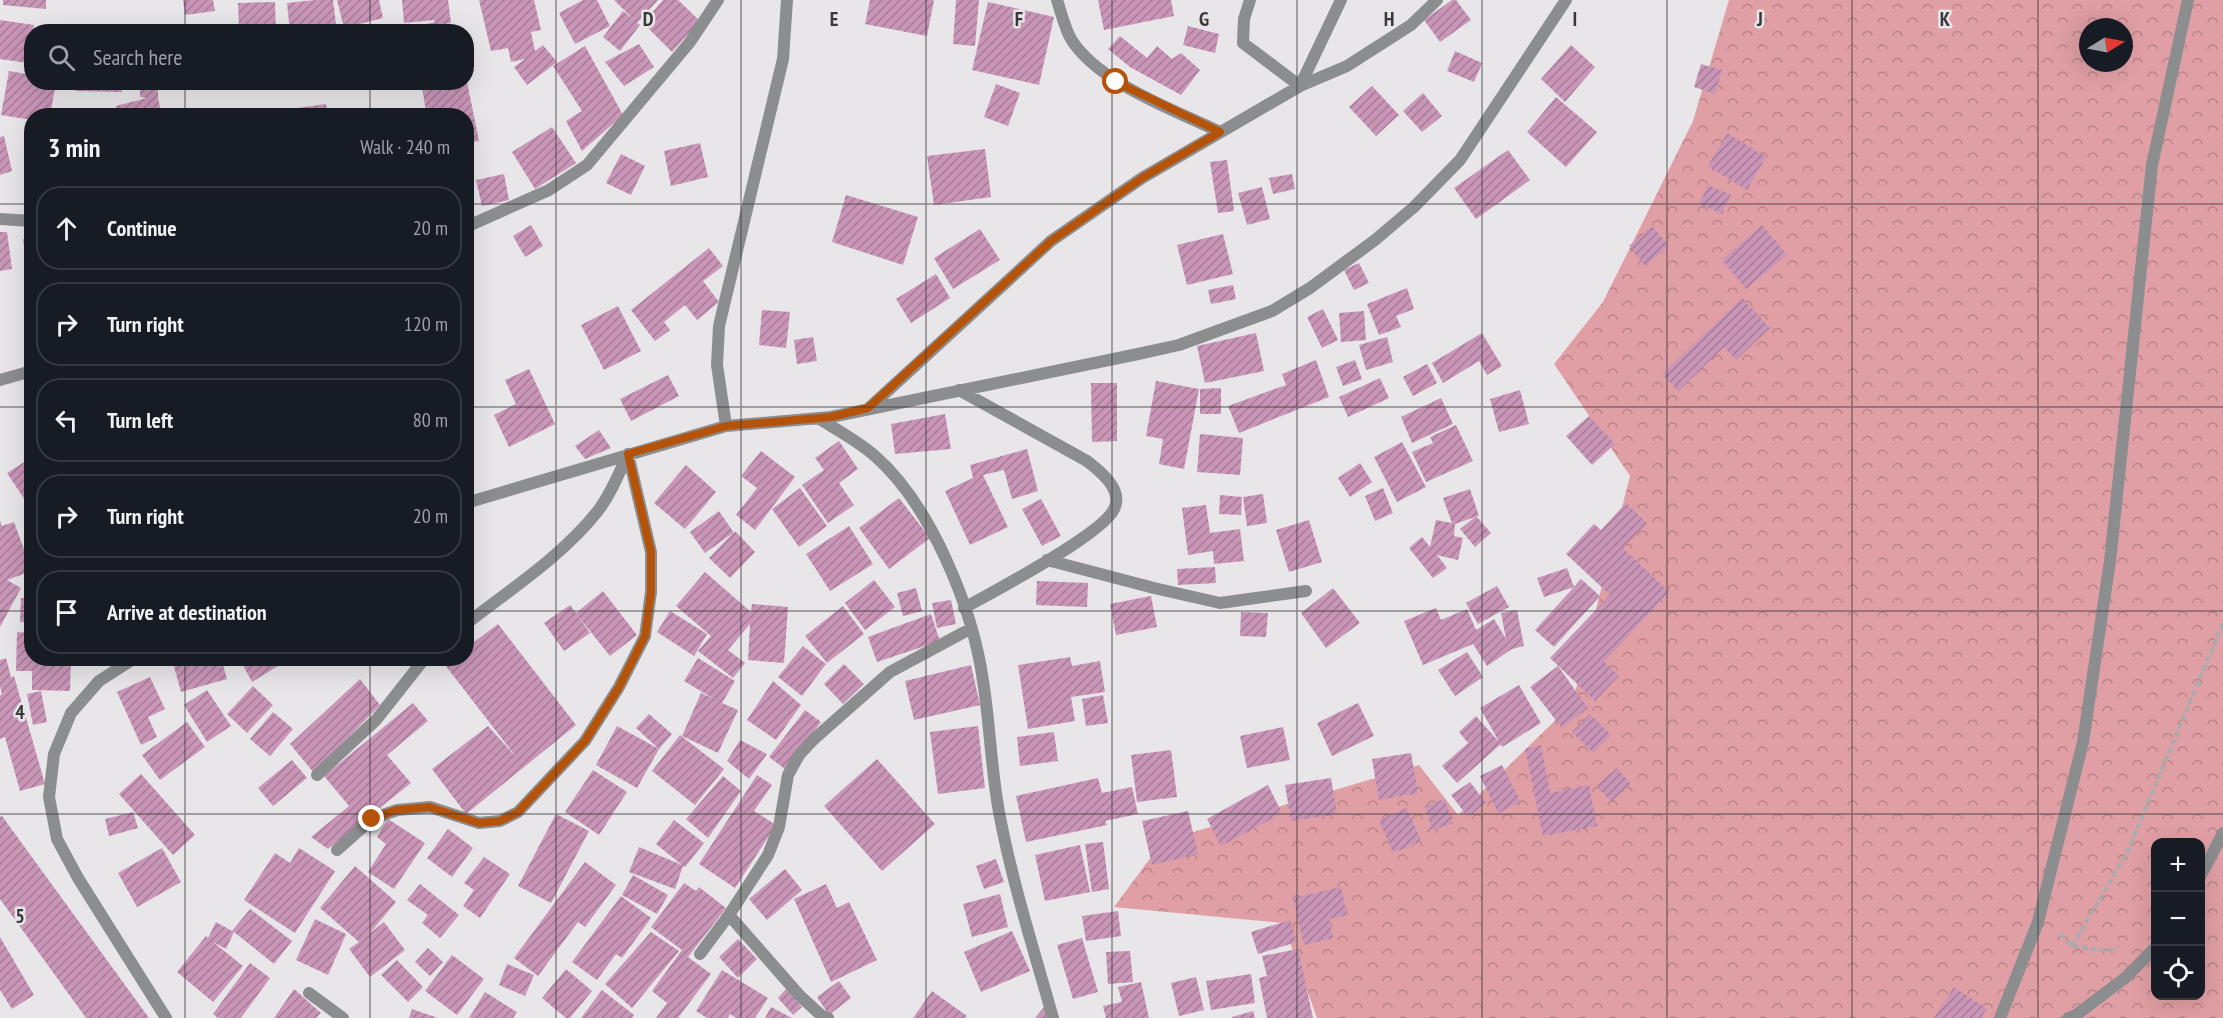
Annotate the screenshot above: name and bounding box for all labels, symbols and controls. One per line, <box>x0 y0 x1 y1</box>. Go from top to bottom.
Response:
text: D <box>643 6 654 32</box>
text: E <box>830 6 838 32</box>
text: F <box>1015 6 1023 32</box>
text: G <box>1199 6 1209 32</box>
text: H <box>1384 6 1394 32</box>
text: I <box>1573 6 1577 32</box>
text: J <box>1756 6 1763 32</box>
text: K <box>1940 6 1951 32</box>
north arrow <box>2079 18 2133 72</box>
search box <box>24 24 474 90</box>
icon: search <box>45 41 78 74</box>
text: Search here <box>93 43 182 71</box>
route start <box>1102 68 1128 94</box>
text: 3 min <box>48 131 101 164</box>
text: Walk · 240 m <box>360 134 450 160</box>
icon: ahead <box>50 212 83 245</box>
text: Continue <box>107 214 177 242</box>
text: 20 m <box>413 215 448 241</box>
icon: right <box>50 308 83 341</box>
text: Turn right <box>107 310 184 338</box>
text: 120 m <box>404 311 448 337</box>
icon: left <box>50 404 83 437</box>
text: Turn left <box>107 406 173 434</box>
text: 80 m <box>413 407 448 433</box>
icon: right <box>50 500 83 533</box>
text: Turn right <box>107 502 184 530</box>
text: 20 m <box>413 503 448 529</box>
icon: arrive <box>50 596 83 629</box>
text: Arrive at destination <box>107 598 267 626</box>
text: 4 <box>15 699 25 725</box>
route end <box>358 805 384 831</box>
map controls <box>2151 838 2205 1000</box>
button: + <box>2151 838 2205 892</box>
button: − <box>2151 892 2205 946</box>
text: 5 <box>15 903 25 929</box>
button: locate <box>2151 946 2205 1000</box>

